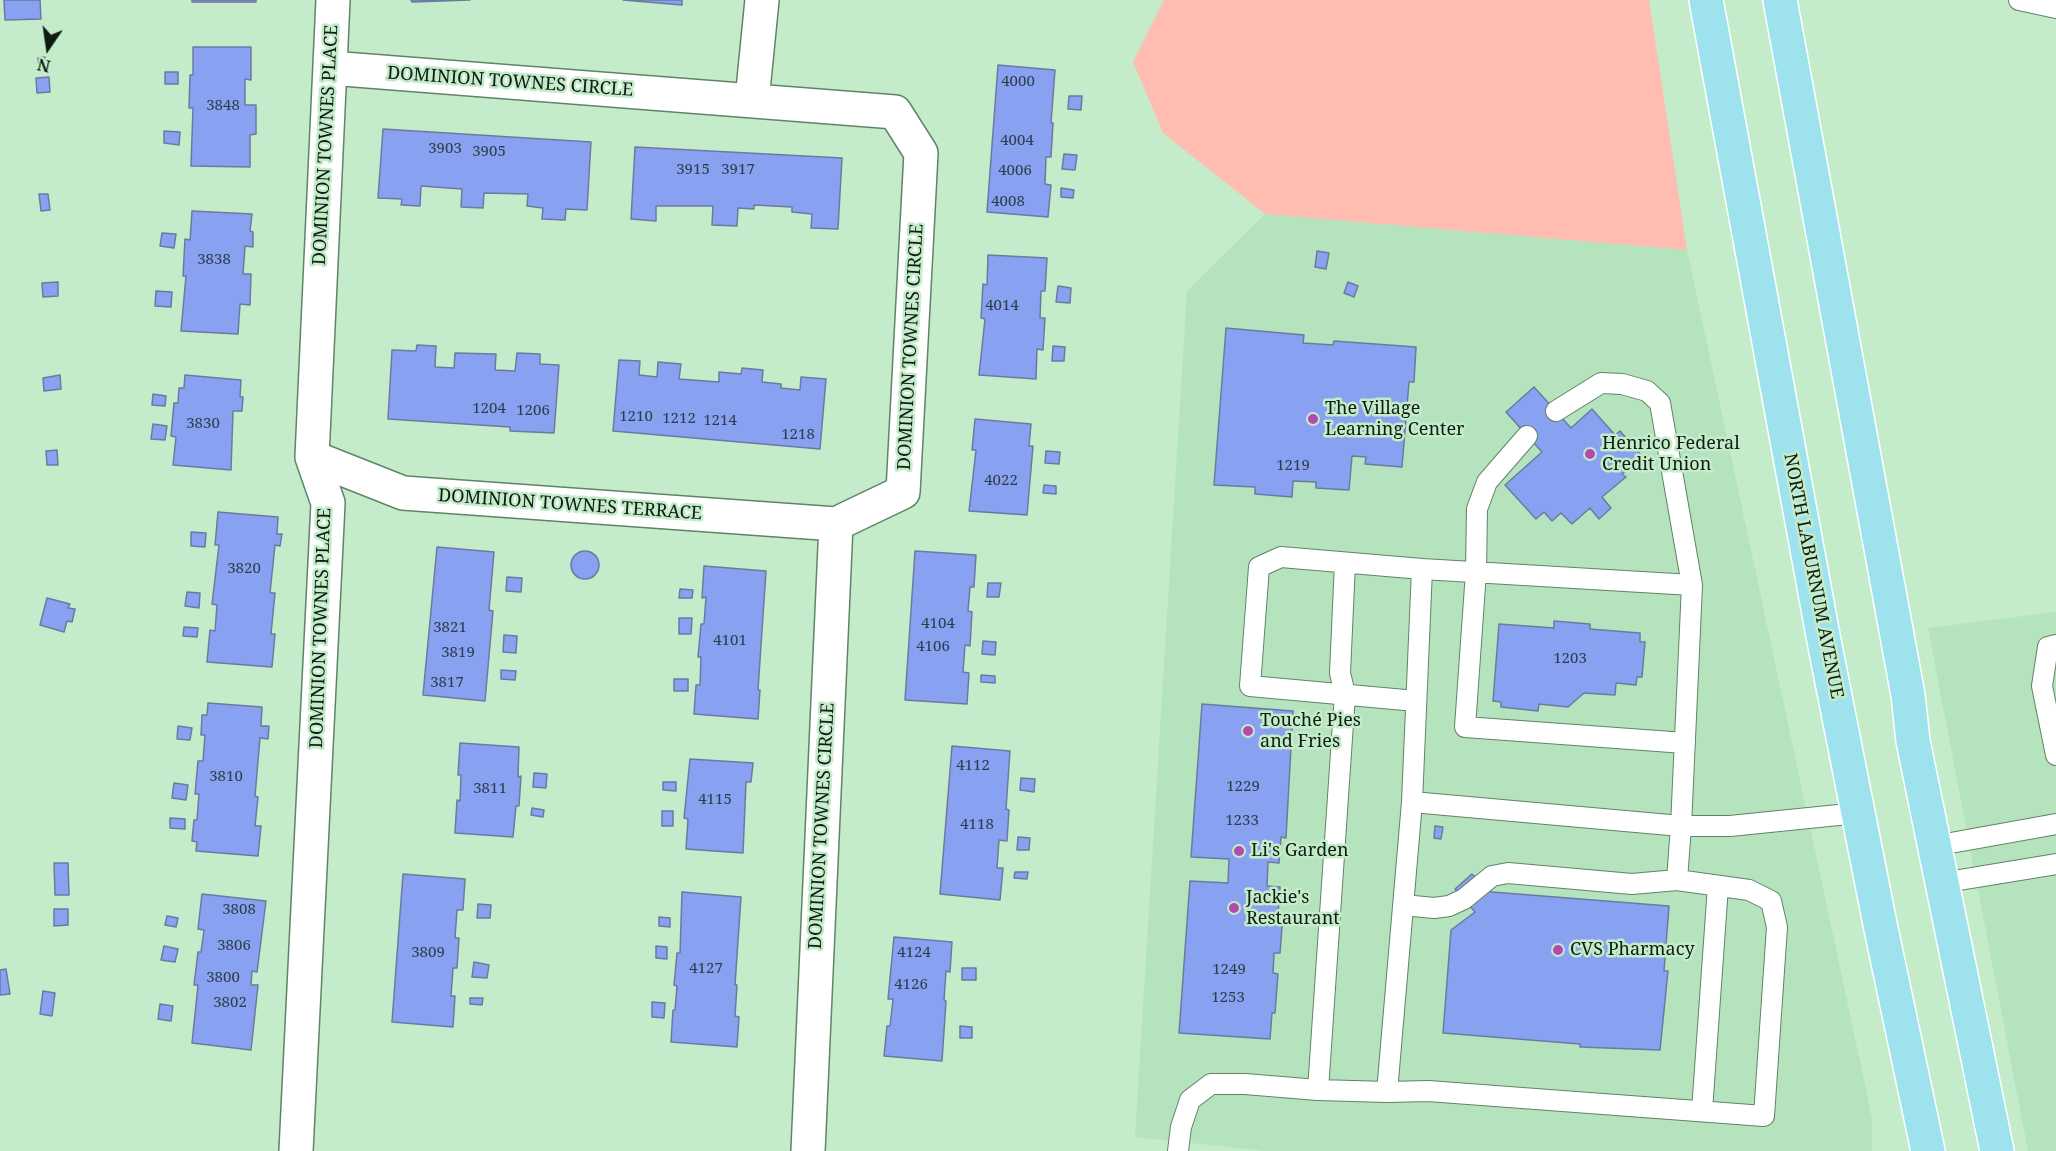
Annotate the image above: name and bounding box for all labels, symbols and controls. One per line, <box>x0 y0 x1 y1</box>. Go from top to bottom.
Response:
north arrow <box>18 18 78 78</box>
street label: DOMINION TOWNES PLACE <box>309 24 343 266</box>
text: N <box>35 53 53 78</box>
street label: DOMINION TOWNES CIRCLE <box>386 63 634 101</box>
house number: 4000 <box>1001 73 1035 91</box>
house number: 3848 <box>206 97 240 115</box>
house number: 4004 <box>1000 132 1034 150</box>
house number: 3903 <box>428 140 462 158</box>
house number: 3905 <box>472 143 506 161</box>
house number: 3915 <box>676 161 710 179</box>
house number: 3917 <box>721 161 755 179</box>
house number: 4006 <box>998 162 1032 180</box>
house number: 4008 <box>991 193 1025 211</box>
street label: DOMINION TOWNES CIRCLE <box>894 223 928 471</box>
house number: 3838 <box>197 251 231 269</box>
house number: 4014 <box>985 297 1019 315</box>
place label: The Village Learning Center <box>1325 398 1465 440</box>
house number: 1204 <box>472 400 506 418</box>
house number: 1206 <box>516 402 550 420</box>
house number: 1210 <box>619 408 653 426</box>
house number: 1212 <box>662 410 696 428</box>
house number: 1214 <box>703 412 737 430</box>
marker: The Village Learning Center <box>1306 412 1320 426</box>
house number: 3830 <box>186 415 220 433</box>
house number: 1218 <box>781 426 815 444</box>
place label: Henrico Federal Credit Union <box>1602 433 1740 476</box>
marker: Henrico Federal Credit Union <box>1583 447 1597 461</box>
street label: NORTH LABURNUM AVENUE <box>1779 451 1847 701</box>
house number: 1219 <box>1276 457 1310 475</box>
house number: 4022 <box>984 472 1018 490</box>
street label: DOMINION TOWNES TERRACE <box>437 485 703 525</box>
street label: DOMINION TOWNES PLACE <box>306 507 336 749</box>
house number: 3820 <box>227 560 261 578</box>
house number: 4104 <box>921 615 955 633</box>
house number: 3821 <box>433 619 467 637</box>
house number: 4101 <box>713 632 747 650</box>
house number: 4106 <box>916 638 950 656</box>
house number: 3819 <box>441 644 475 662</box>
house number: 1203 <box>1553 650 1587 668</box>
house number: 3817 <box>430 674 464 692</box>
street label: DOMINION TOWNES CIRCLE <box>805 702 839 950</box>
place label: Touché Pies and Fries <box>1260 710 1361 752</box>
marker: Touché Pies and Fries <box>1241 724 1255 738</box>
house number: 4112 <box>956 757 990 775</box>
house number: 3810 <box>209 768 243 786</box>
house number: 1229 <box>1226 778 1260 796</box>
house number: 3811 <box>473 780 507 798</box>
house number: 4115 <box>698 791 732 809</box>
house number: 1233 <box>1225 812 1259 830</box>
house number: 4118 <box>960 816 994 834</box>
place label: Li's Garden <box>1251 840 1348 862</box>
marker: Li's Garden <box>1232 844 1246 858</box>
place label: Jackie's Restaurant <box>1246 887 1340 930</box>
house number: 3808 <box>222 901 256 919</box>
marker: Jackie's Restaurant <box>1227 901 1241 915</box>
house number: 3806 <box>217 937 251 955</box>
place label: CVS Pharmacy <box>1570 939 1695 961</box>
marker: CVS Pharmacy <box>1551 943 1565 957</box>
house number: 3809 <box>411 944 445 962</box>
house number: 4124 <box>897 944 931 962</box>
house number: 4127 <box>689 960 723 978</box>
house number: 1249 <box>1212 961 1246 979</box>
house number: 3800 <box>206 969 240 987</box>
house number: 4126 <box>894 976 928 994</box>
house number: 1253 <box>1211 989 1245 1007</box>
house number: 3802 <box>213 994 247 1012</box>

